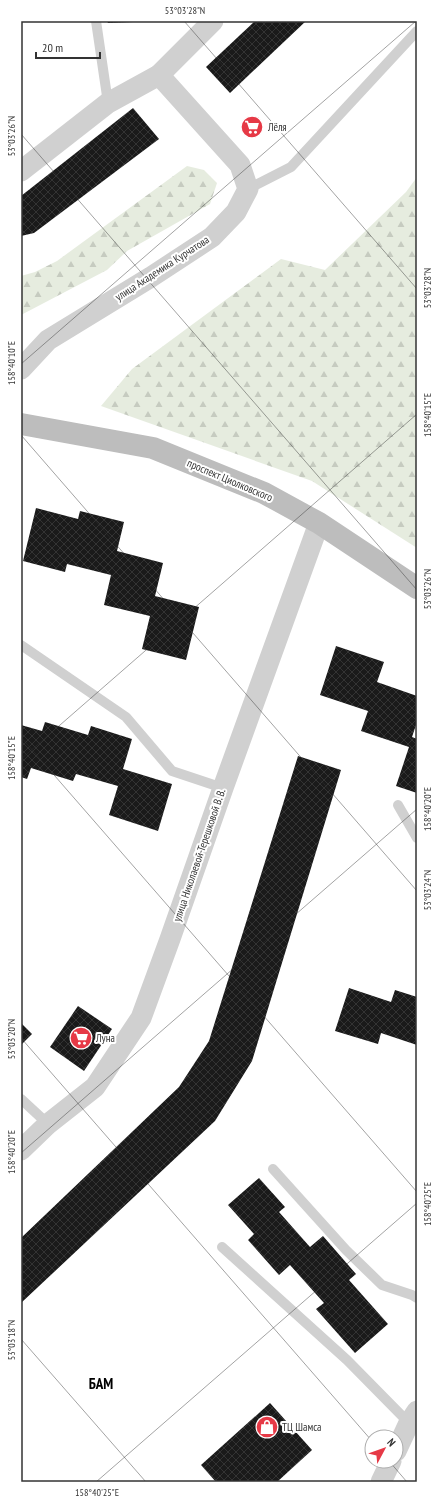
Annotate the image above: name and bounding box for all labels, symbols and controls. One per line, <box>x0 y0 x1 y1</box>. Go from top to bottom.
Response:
text: 53°03'28"N <box>165 4 205 17</box>
scale bar <box>36 34 100 60</box>
text: 20 m <box>42 40 63 55</box>
supermarket icon: Лёля <box>239 114 265 140</box>
text: 53°03'26"N <box>5 116 18 156</box>
place label: Лёля <box>267 120 287 134</box>
street label: улица Академика Курчатова <box>112 232 212 304</box>
text: 53°03'28"N <box>421 268 434 308</box>
text: 158°40'10"E <box>5 341 18 385</box>
text: 158°40'15"E <box>421 393 434 437</box>
street label: проспект Циолковского <box>185 456 275 504</box>
text: 53°03'26"N <box>421 569 434 609</box>
text: 158°40'15"E <box>5 736 18 780</box>
street label: улица Николаевой-Терешковой В. В. <box>170 787 228 923</box>
text: 158°40'20"E <box>421 787 434 831</box>
text: 53°03'24"N <box>421 870 434 910</box>
text: 53°03'20"N <box>5 1019 18 1059</box>
supermarket icon: Луна <box>68 1025 94 1051</box>
place label: Луна <box>95 1031 115 1045</box>
text: 158°40'20"E <box>5 1130 18 1174</box>
text: 158°40'25"E <box>421 1182 434 1226</box>
text: 53°03'18"N <box>5 1320 18 1360</box>
district label: БАМ <box>89 1374 113 1393</box>
shop icon: ТЦ Шамса <box>254 1414 280 1440</box>
place label: ТЦ Шамса <box>282 1420 321 1434</box>
north arrow <box>364 1429 404 1469</box>
text: N <box>384 1436 399 1449</box>
text: 158°40'25"E <box>75 1486 119 1499</box>

